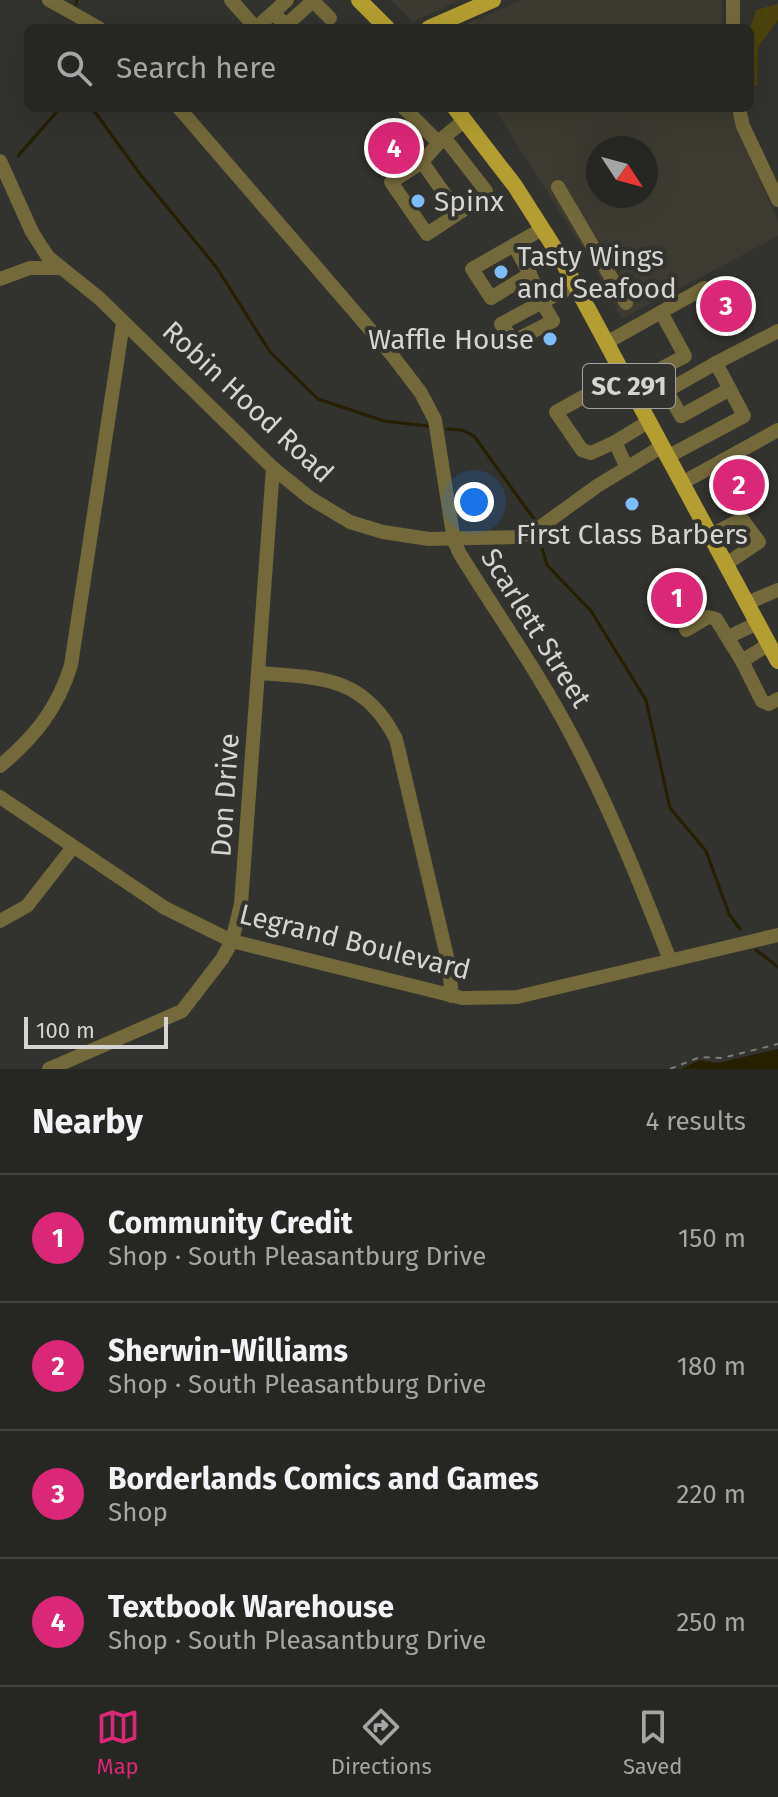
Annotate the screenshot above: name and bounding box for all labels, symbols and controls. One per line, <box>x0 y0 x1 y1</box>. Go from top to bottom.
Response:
search box <box>24 24 754 112</box>
icon: search <box>52 46 96 90</box>
text: Search here <box>116 50 276 86</box>
pin: 4 <box>368 118 420 178</box>
north arrow <box>586 136 658 208</box>
place label: Spinx <box>434 185 504 218</box>
marker: Spinx <box>409 192 427 210</box>
place label: Tasty Wings and Seafood <box>517 240 677 305</box>
marker: Tasty Wings and Seafood <box>492 263 510 281</box>
pin: 3 <box>700 276 752 336</box>
street label: Robin Hood Road <box>156 314 340 490</box>
place label: Waffle House <box>368 323 534 356</box>
marker: Waffle House <box>541 330 559 348</box>
road number: SC 291 <box>583 364 675 408</box>
pin: 2 <box>713 455 765 515</box>
your location <box>454 482 494 522</box>
marker: First Class Barbers <box>623 495 641 513</box>
place label: First Class Barbers <box>516 518 748 551</box>
street label: Scarlett Street <box>474 542 599 714</box>
pin: 1 <box>651 568 703 628</box>
street label: Don Drive <box>204 732 246 858</box>
street label: Legrand Boulevard <box>236 897 474 987</box>
scale bar <box>24 1013 168 1049</box>
text: 100 m <box>36 1017 95 1044</box>
text: Nearby <box>32 1101 143 1142</box>
text: 4 results <box>645 1106 746 1137</box>
text: Community Credit <box>108 1205 353 1241</box>
text: 1 <box>52 1223 64 1254</box>
text: 150 m <box>678 1223 746 1254</box>
text: Shop · South Pleasantburg Drive <box>108 1241 486 1272</box>
text: Sherwin-Williams <box>108 1333 348 1369</box>
text: 2 <box>51 1351 65 1382</box>
text: 180 m <box>677 1351 746 1382</box>
text: Shop · South Pleasantburg Drive <box>108 1369 486 1400</box>
text: Borderlands Comics and Games <box>108 1461 539 1497</box>
text: 3 <box>51 1479 65 1510</box>
text: 220 m <box>677 1479 746 1510</box>
text: Shop <box>108 1497 168 1528</box>
text: Textbook Warehouse <box>108 1589 394 1625</box>
text: 4 <box>51 1607 65 1638</box>
text: 250 m <box>676 1607 746 1638</box>
text: Shop · South Pleasantburg Drive <box>108 1625 486 1656</box>
tab: Map <box>96 1705 140 1780</box>
tab: Directions <box>331 1705 432 1780</box>
tab: Saved <box>623 1705 682 1780</box>

